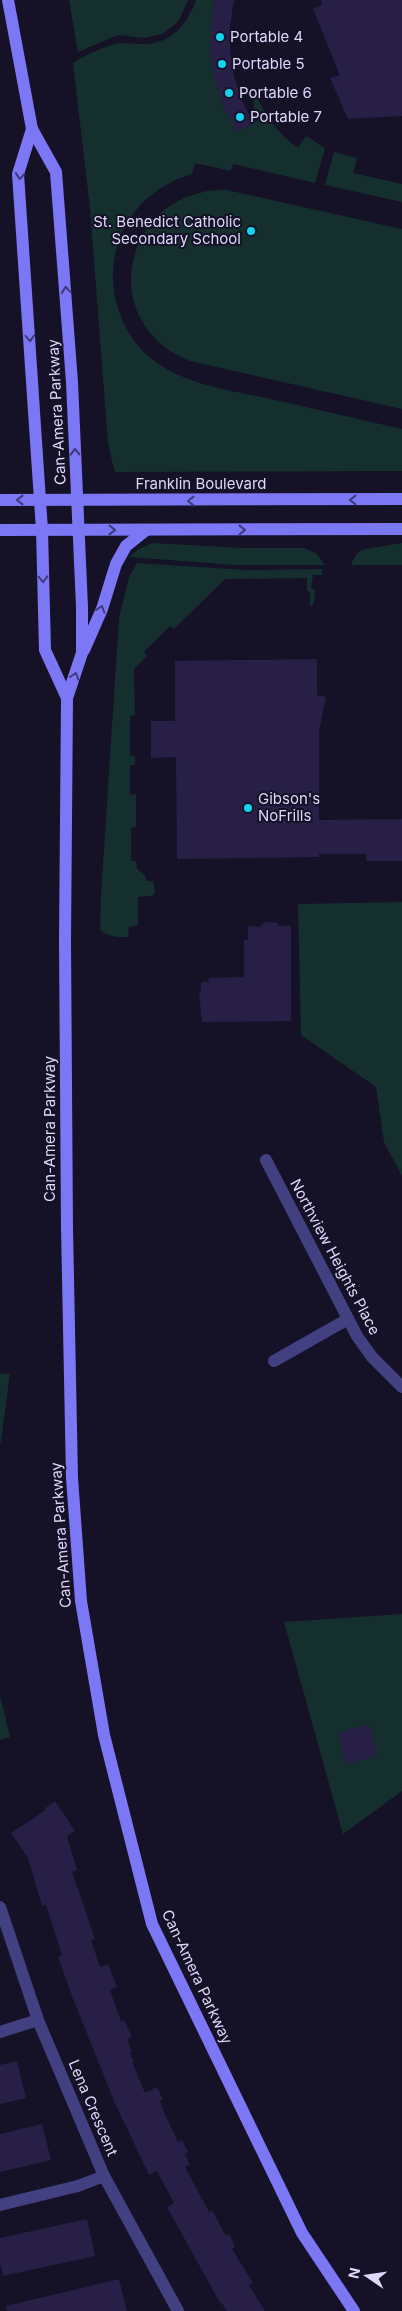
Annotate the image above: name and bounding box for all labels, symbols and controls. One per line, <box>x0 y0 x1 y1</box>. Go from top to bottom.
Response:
place label: Portable 4 <box>230 27 303 46</box>
marker: Portable 4 <box>214 31 226 43</box>
place label: Portable 5 <box>232 54 305 73</box>
marker: Portable 5 <box>216 58 228 70</box>
place label: Portable 6 <box>239 83 312 102</box>
marker: Portable 6 <box>223 87 235 99</box>
place label: Portable 7 <box>250 107 322 126</box>
marker: Portable 7 <box>234 111 246 123</box>
one-way arrow <box>14 172 25 180</box>
place label: St. Benedict Catholic Secondary School <box>93 212 241 248</box>
marker: St. Benedict Catholic Secondary School <box>245 225 257 237</box>
one-way arrow <box>61 286 72 294</box>
one-way arrow <box>24 334 35 342</box>
street label: Can-Amera Parkway <box>43 338 70 486</box>
one-way arrow <box>70 448 80 456</box>
street label: Franklin Boulevard <box>135 474 267 493</box>
one-way arrow <box>349 494 357 505</box>
one-way arrow <box>16 495 24 505</box>
one-way arrow <box>187 496 194 506</box>
one-way arrow <box>108 525 116 535</box>
one-way arrow <box>238 525 246 535</box>
one-way arrow <box>38 576 48 583</box>
one-way arrow <box>96 605 106 613</box>
one-way arrow <box>69 672 79 680</box>
place label: Gibson's NoFrills <box>258 789 320 825</box>
marker: Gibson's NoFrills <box>242 802 254 814</box>
street label: Can-Amera Parkway <box>40 1055 59 1202</box>
street label: Northview Heights Place <box>286 1175 385 1338</box>
street label: Can-Amera Parkway <box>46 1461 75 1609</box>
street label: Can-Amera Parkway <box>158 1907 237 2048</box>
street label: Lena Crescent <box>65 2057 122 2159</box>
north arrow <box>342 2251 392 2301</box>
text: N <box>344 2266 363 2280</box>

